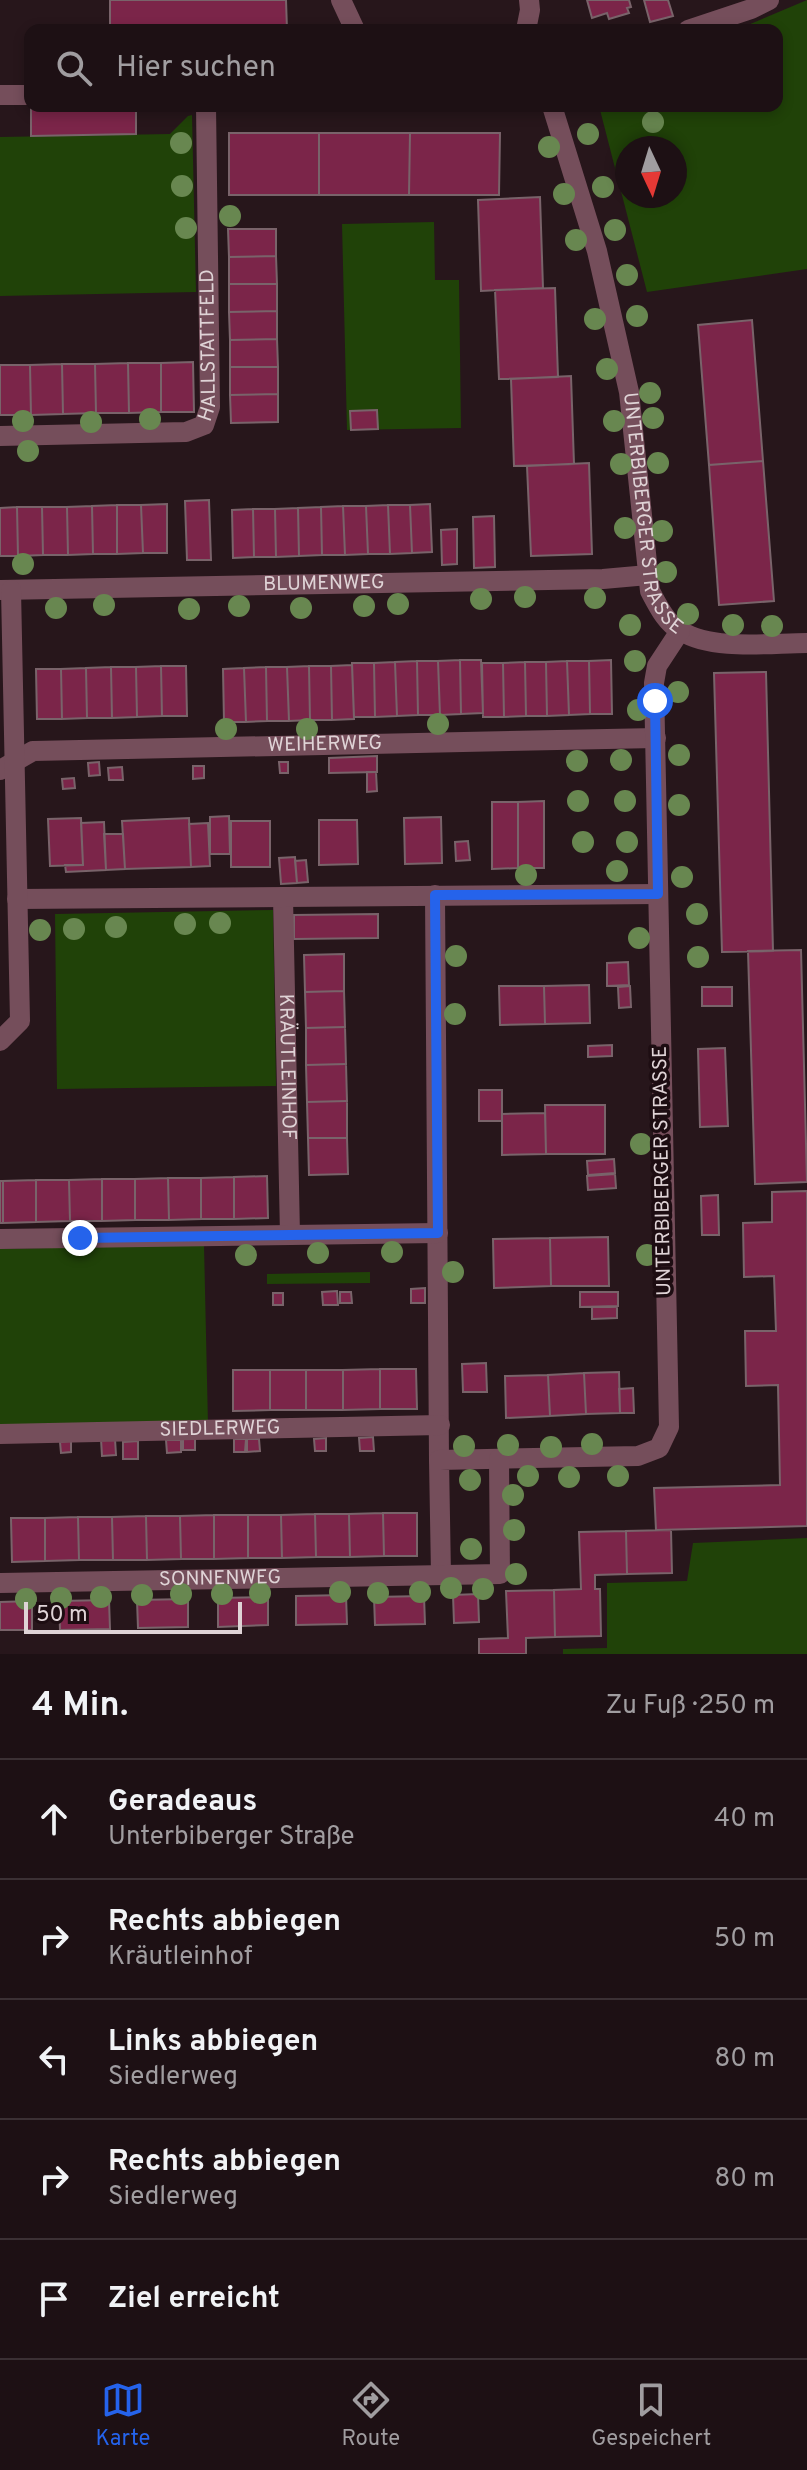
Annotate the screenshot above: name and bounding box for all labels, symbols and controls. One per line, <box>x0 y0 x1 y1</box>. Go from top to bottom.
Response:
search box <box>24 24 783 112</box>
icon: search <box>52 46 96 90</box>
text: Hier suchen <box>116 50 276 87</box>
north arrow <box>615 136 687 208</box>
street label: HALLSTATTFELD <box>193 269 223 425</box>
street label: UNTERBIBERGER STRASSE <box>616 391 688 641</box>
street label: BLUMENWEG <box>263 570 385 598</box>
route start <box>637 683 673 719</box>
street label: WEIHERWEG <box>267 731 382 759</box>
street label: KRÄUTLEINHOF <box>272 993 301 1140</box>
street label: UNTERBIBERGER STRASSE <box>648 1046 678 1296</box>
route end <box>62 1220 98 1256</box>
street label: SIEDLERWEG <box>159 1415 281 1444</box>
street label: SONNENWEG <box>159 1565 281 1593</box>
scale bar <box>24 1598 242 1634</box>
text: 50 m <box>36 1602 88 1629</box>
text: 4 Min. <box>32 1685 128 1728</box>
text: Zu Fuß · 250 m <box>605 1690 775 1723</box>
text: Geradeaus <box>108 1784 257 1821</box>
icon: ahead <box>32 1797 76 1841</box>
text: 40 m <box>714 1803 775 1836</box>
text: Unterbiberger Straße <box>108 1821 355 1854</box>
text: Rechts abbiegen <box>108 1904 341 1941</box>
icon: right <box>32 1917 76 1961</box>
text: 50 m <box>714 1923 775 1956</box>
text: Kräutleinhof <box>108 1941 252 1974</box>
text: Links abbiegen <box>108 2024 318 2061</box>
icon: left <box>32 2037 76 2081</box>
text: 80 m <box>715 2043 775 2076</box>
text: Siedlerweg <box>108 2061 238 2094</box>
text: Rechts abbiegen <box>108 2144 341 2181</box>
icon: right <box>32 2157 76 2201</box>
text: 80 m <box>715 2163 775 2196</box>
text: Siedlerweg <box>108 2181 238 2214</box>
icon: arrive <box>32 2277 76 2321</box>
text: Ziel erreicht <box>108 2281 280 2318</box>
tab: Karte <box>96 2378 150 2453</box>
tab: Route <box>341 2378 400 2453</box>
tab: Gespeichert <box>591 2378 711 2453</box>

